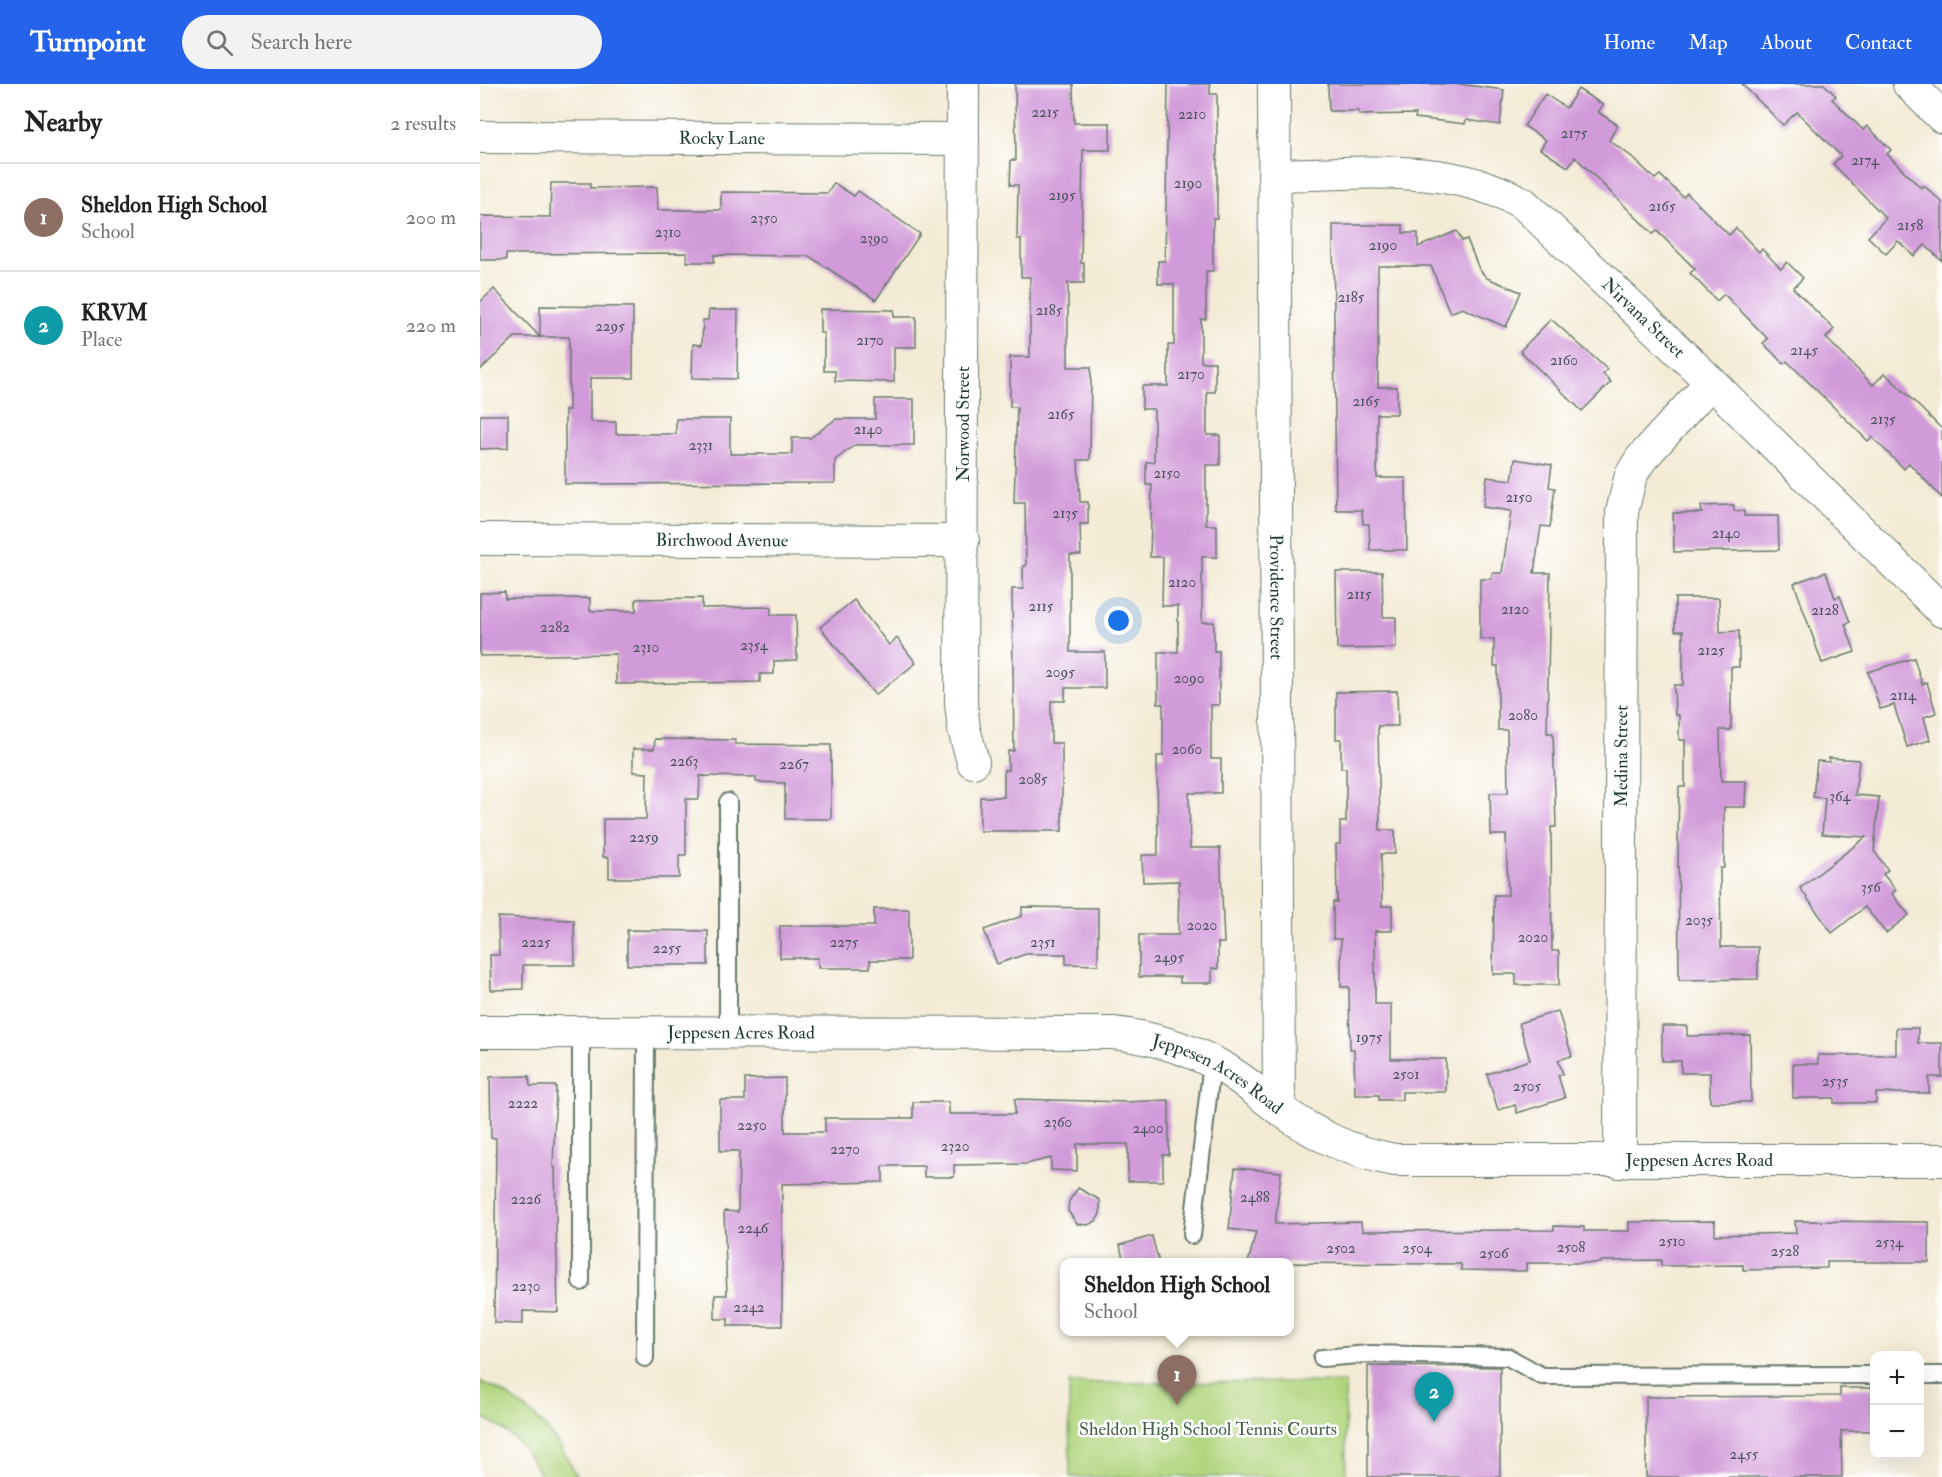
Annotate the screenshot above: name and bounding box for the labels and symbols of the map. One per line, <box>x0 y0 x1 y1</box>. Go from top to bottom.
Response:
house number: 2215 <box>1031 103 1059 122</box>
house number: 2210 <box>1178 105 1206 124</box>
house number: 2175 <box>1561 124 1588 143</box>
street label: Rocky Lane <box>679 127 766 150</box>
house number: 2174 <box>1851 151 1880 170</box>
house number: 2190 <box>1174 174 1202 193</box>
house number: 2195 <box>1048 186 1076 205</box>
house number: 2165 <box>1648 197 1676 216</box>
house number: 2350 <box>750 209 778 228</box>
house number: 2158 <box>1897 216 1923 235</box>
house number: 2310 <box>655 223 681 242</box>
house number: 2390 <box>860 229 888 248</box>
house number: 2190 <box>1369 236 1397 255</box>
street label: Nirvana Street <box>1597 273 1690 363</box>
house number: 2185 <box>1338 288 1365 307</box>
house number: 2185 <box>1036 301 1063 320</box>
house number: 2295 <box>595 317 625 336</box>
house number: 2170 <box>856 331 884 350</box>
house number: 2145 <box>1790 341 1818 360</box>
house number: 2160 <box>1550 351 1578 370</box>
house number: 2170 <box>1177 365 1205 384</box>
street label: Norwood Street <box>952 366 975 482</box>
house number: 2165 <box>1352 392 1380 411</box>
house number: 2165 <box>1047 405 1075 424</box>
house number: 2135 <box>1870 410 1896 429</box>
house number: 2140 <box>854 420 882 439</box>
house number: 2331 <box>689 436 713 455</box>
house number: 2150 <box>1153 464 1181 483</box>
house number: 2150 <box>1505 488 1533 507</box>
house number: 2135 <box>1052 504 1078 523</box>
house number: 2140 <box>1712 524 1740 543</box>
street label: Birchwood Avenue <box>656 529 789 552</box>
street label: Providence Street <box>1264 534 1288 660</box>
house number: 2120 <box>1168 573 1196 592</box>
house number: 2115 <box>1347 585 1372 604</box>
house number: 2115 <box>1029 597 1054 616</box>
house number: 2120 <box>1501 600 1529 619</box>
house number: 2128 <box>1811 601 1839 620</box>
your location <box>1104 606 1133 635</box>
house number: 2282 <box>540 618 570 637</box>
house number: 2354 <box>740 636 769 655</box>
house number: 2310 <box>633 638 659 657</box>
house number: 2125 <box>1697 641 1725 660</box>
house number: 2095 <box>1045 663 1075 682</box>
house number: 2090 <box>1174 669 1204 688</box>
house number: 2114 <box>1890 686 1917 705</box>
street label: Medina Street <box>1610 705 1633 807</box>
house number: 2080 <box>1508 706 1538 725</box>
house number: 2060 <box>1172 740 1202 759</box>
house number: 2263 <box>670 752 698 771</box>
house number: 2267 <box>779 755 809 774</box>
house number: 2085 <box>1019 770 1048 789</box>
house number: 364 <box>1829 787 1852 806</box>
house number: 2259 <box>629 828 659 847</box>
house number: 356 <box>1861 878 1882 897</box>
house number: 2035 <box>1685 911 1713 930</box>
house number: 2020 <box>1187 916 1217 935</box>
house number: 2020 <box>1518 928 1548 947</box>
house number: 2225 <box>521 933 551 952</box>
house number: 2275 <box>830 933 859 952</box>
house number: 2351 <box>1030 933 1056 952</box>
house number: 2255 <box>653 939 682 958</box>
house number: 2495 <box>1154 948 1184 967</box>
street label: Jeppesen Acres Road <box>666 1021 815 1045</box>
house number: 1975 <box>1356 1028 1383 1047</box>
street label: Jeppesen Acres Road <box>1149 1029 1287 1120</box>
house number: 2501 <box>1393 1065 1419 1084</box>
house number: 2535 <box>1822 1072 1849 1091</box>
house number: 2505 <box>1513 1077 1542 1096</box>
house number: 2222 <box>508 1094 539 1113</box>
house number: 2360 <box>1044 1113 1072 1132</box>
house number: 2250 <box>737 1116 767 1135</box>
house number: 2400 <box>1132 1119 1164 1138</box>
house number: 2320 <box>941 1137 969 1156</box>
house number: 2270 <box>830 1140 860 1159</box>
street label: Jeppesen Acres Road <box>1625 1149 1773 1172</box>
house number: 2488 <box>1240 1188 1270 1207</box>
house number: 2226 <box>511 1190 543 1209</box>
house number: 2246 <box>738 1219 770 1238</box>
house number: 2510 <box>1658 1232 1686 1251</box>
house number: 2534 <box>1875 1233 1904 1252</box>
house number: 2508 <box>1557 1238 1585 1257</box>
house number: 2502 <box>1326 1239 1356 1258</box>
house number: 2504 <box>1402 1239 1433 1258</box>
house number: 2528 <box>1771 1242 1799 1261</box>
house number: 2506 <box>1479 1244 1510 1263</box>
house number: 2230 <box>512 1277 540 1296</box>
house number: 2242 <box>734 1298 765 1317</box>
pin: 1 <box>1158 1356 1196 1405</box>
pin: 2 <box>1414 1372 1454 1422</box>
park label: Sheldon High School Tennis Courts <box>1079 1418 1337 1441</box>
house number: 2455 <box>1730 1445 1759 1464</box>

